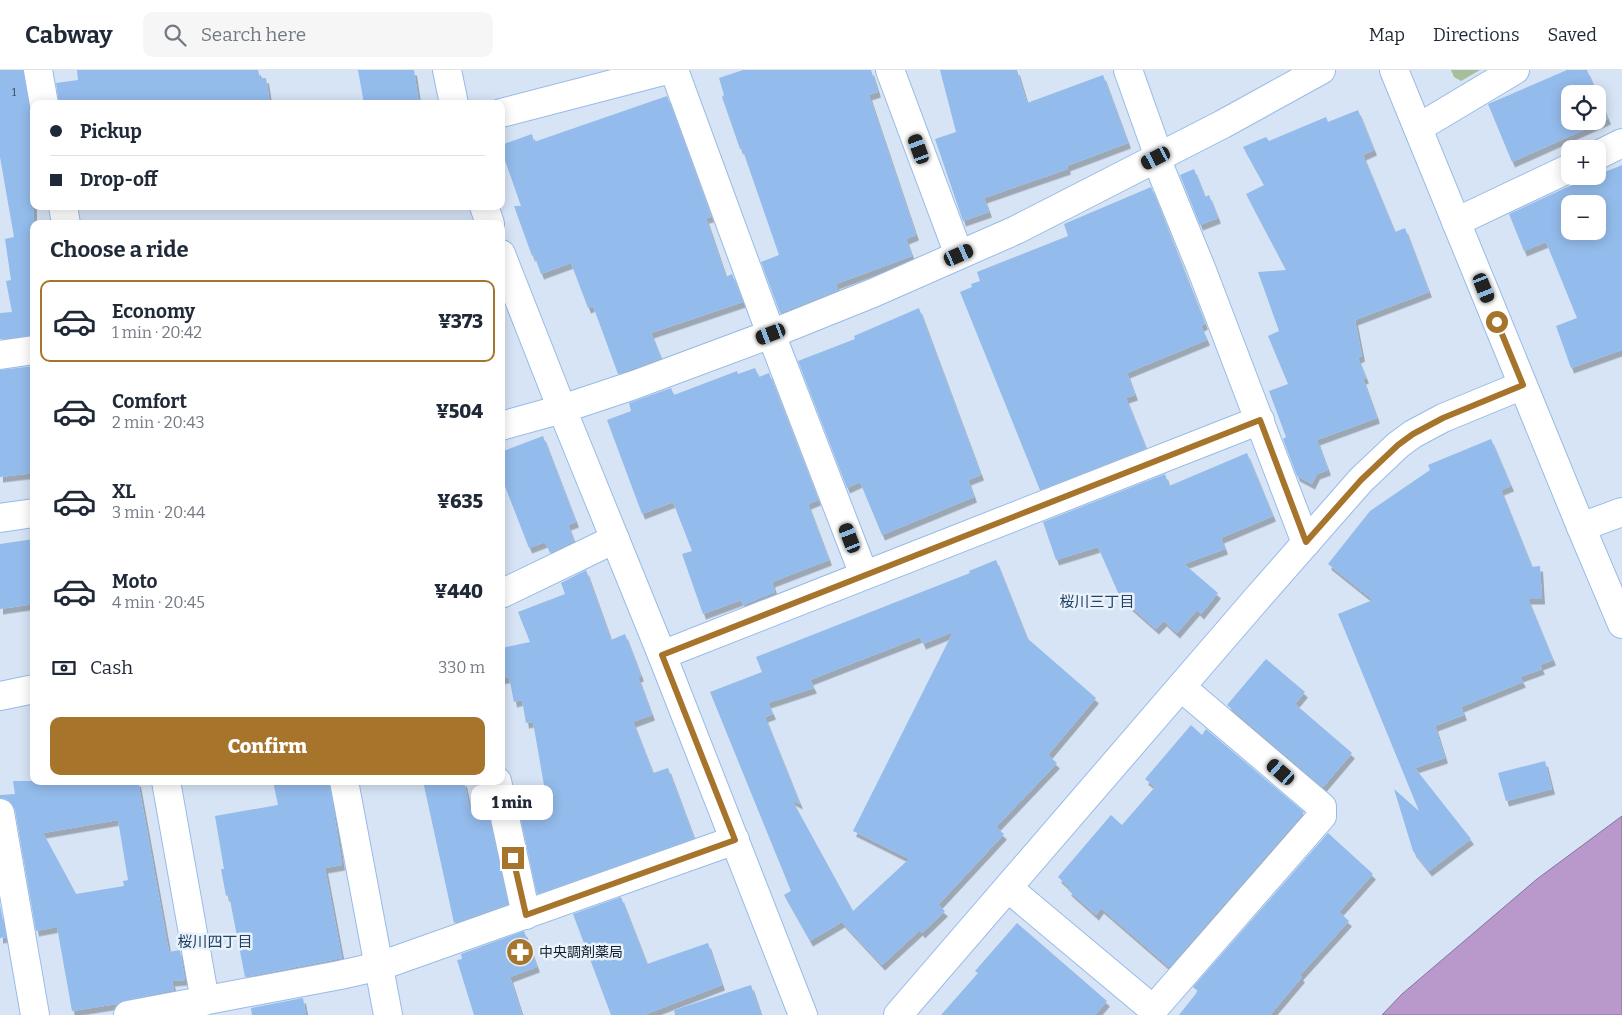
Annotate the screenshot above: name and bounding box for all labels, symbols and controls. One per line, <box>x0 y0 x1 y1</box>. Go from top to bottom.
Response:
search box <box>143 12 493 57</box>
text: Cabway <box>25 21 113 49</box>
icon: search <box>161 21 189 49</box>
text: Search here <box>201 23 306 46</box>
text: Map <box>1369 24 1405 46</box>
text: Directions <box>1433 24 1520 46</box>
text: Saved <box>1548 24 1597 46</box>
map controls <box>1561 85 1606 240</box>
button: locate <box>1561 85 1606 130</box>
house number: 1 <box>12 86 17 99</box>
text: Pickup <box>80 120 142 143</box>
car <box>906 132 931 166</box>
button: + <box>1561 140 1606 185</box>
car <box>1139 145 1172 171</box>
text: Drop-off <box>80 168 158 191</box>
button: − <box>1561 195 1606 240</box>
text: Choose a ride <box>50 236 189 263</box>
car <box>942 242 975 268</box>
car <box>1471 271 1496 305</box>
icon: car <box>52 299 97 344</box>
text: Economy <box>112 300 195 323</box>
text: ¥373 <box>438 310 483 333</box>
route start <box>1486 311 1508 333</box>
car <box>754 322 787 346</box>
text: 1 min · 20:42 <box>112 323 202 342</box>
icon: car <box>52 389 97 434</box>
text: Comfort <box>112 390 187 413</box>
text: ¥504 <box>436 400 483 423</box>
text: 2 min · 20:43 <box>112 413 205 432</box>
icon: car <box>52 479 97 524</box>
text: XL <box>112 480 136 503</box>
text: ¥635 <box>437 490 483 513</box>
text: 3 min · 20:44 <box>112 503 205 522</box>
car <box>837 521 862 555</box>
icon: car <box>52 569 97 614</box>
text: Moto <box>112 570 158 593</box>
text: ¥440 <box>434 580 483 603</box>
text: 4 min · 20:45 <box>112 593 205 612</box>
district label: 桜川三丁目 <box>1059 593 1135 611</box>
icon: cash <box>50 654 78 682</box>
text: Cash <box>90 656 133 679</box>
text: 330 m <box>438 658 485 677</box>
button: Confirm <box>50 717 485 775</box>
car <box>1264 756 1297 788</box>
callout: 1 min <box>472 786 554 820</box>
text: 1 min <box>492 793 532 812</box>
route end <box>502 847 524 869</box>
district label: 桜川四丁目 <box>177 933 253 951</box>
pharmacy icon: 中央調剤薬局 <box>505 937 535 967</box>
place label: 中央調剤薬局 <box>539 944 623 961</box>

